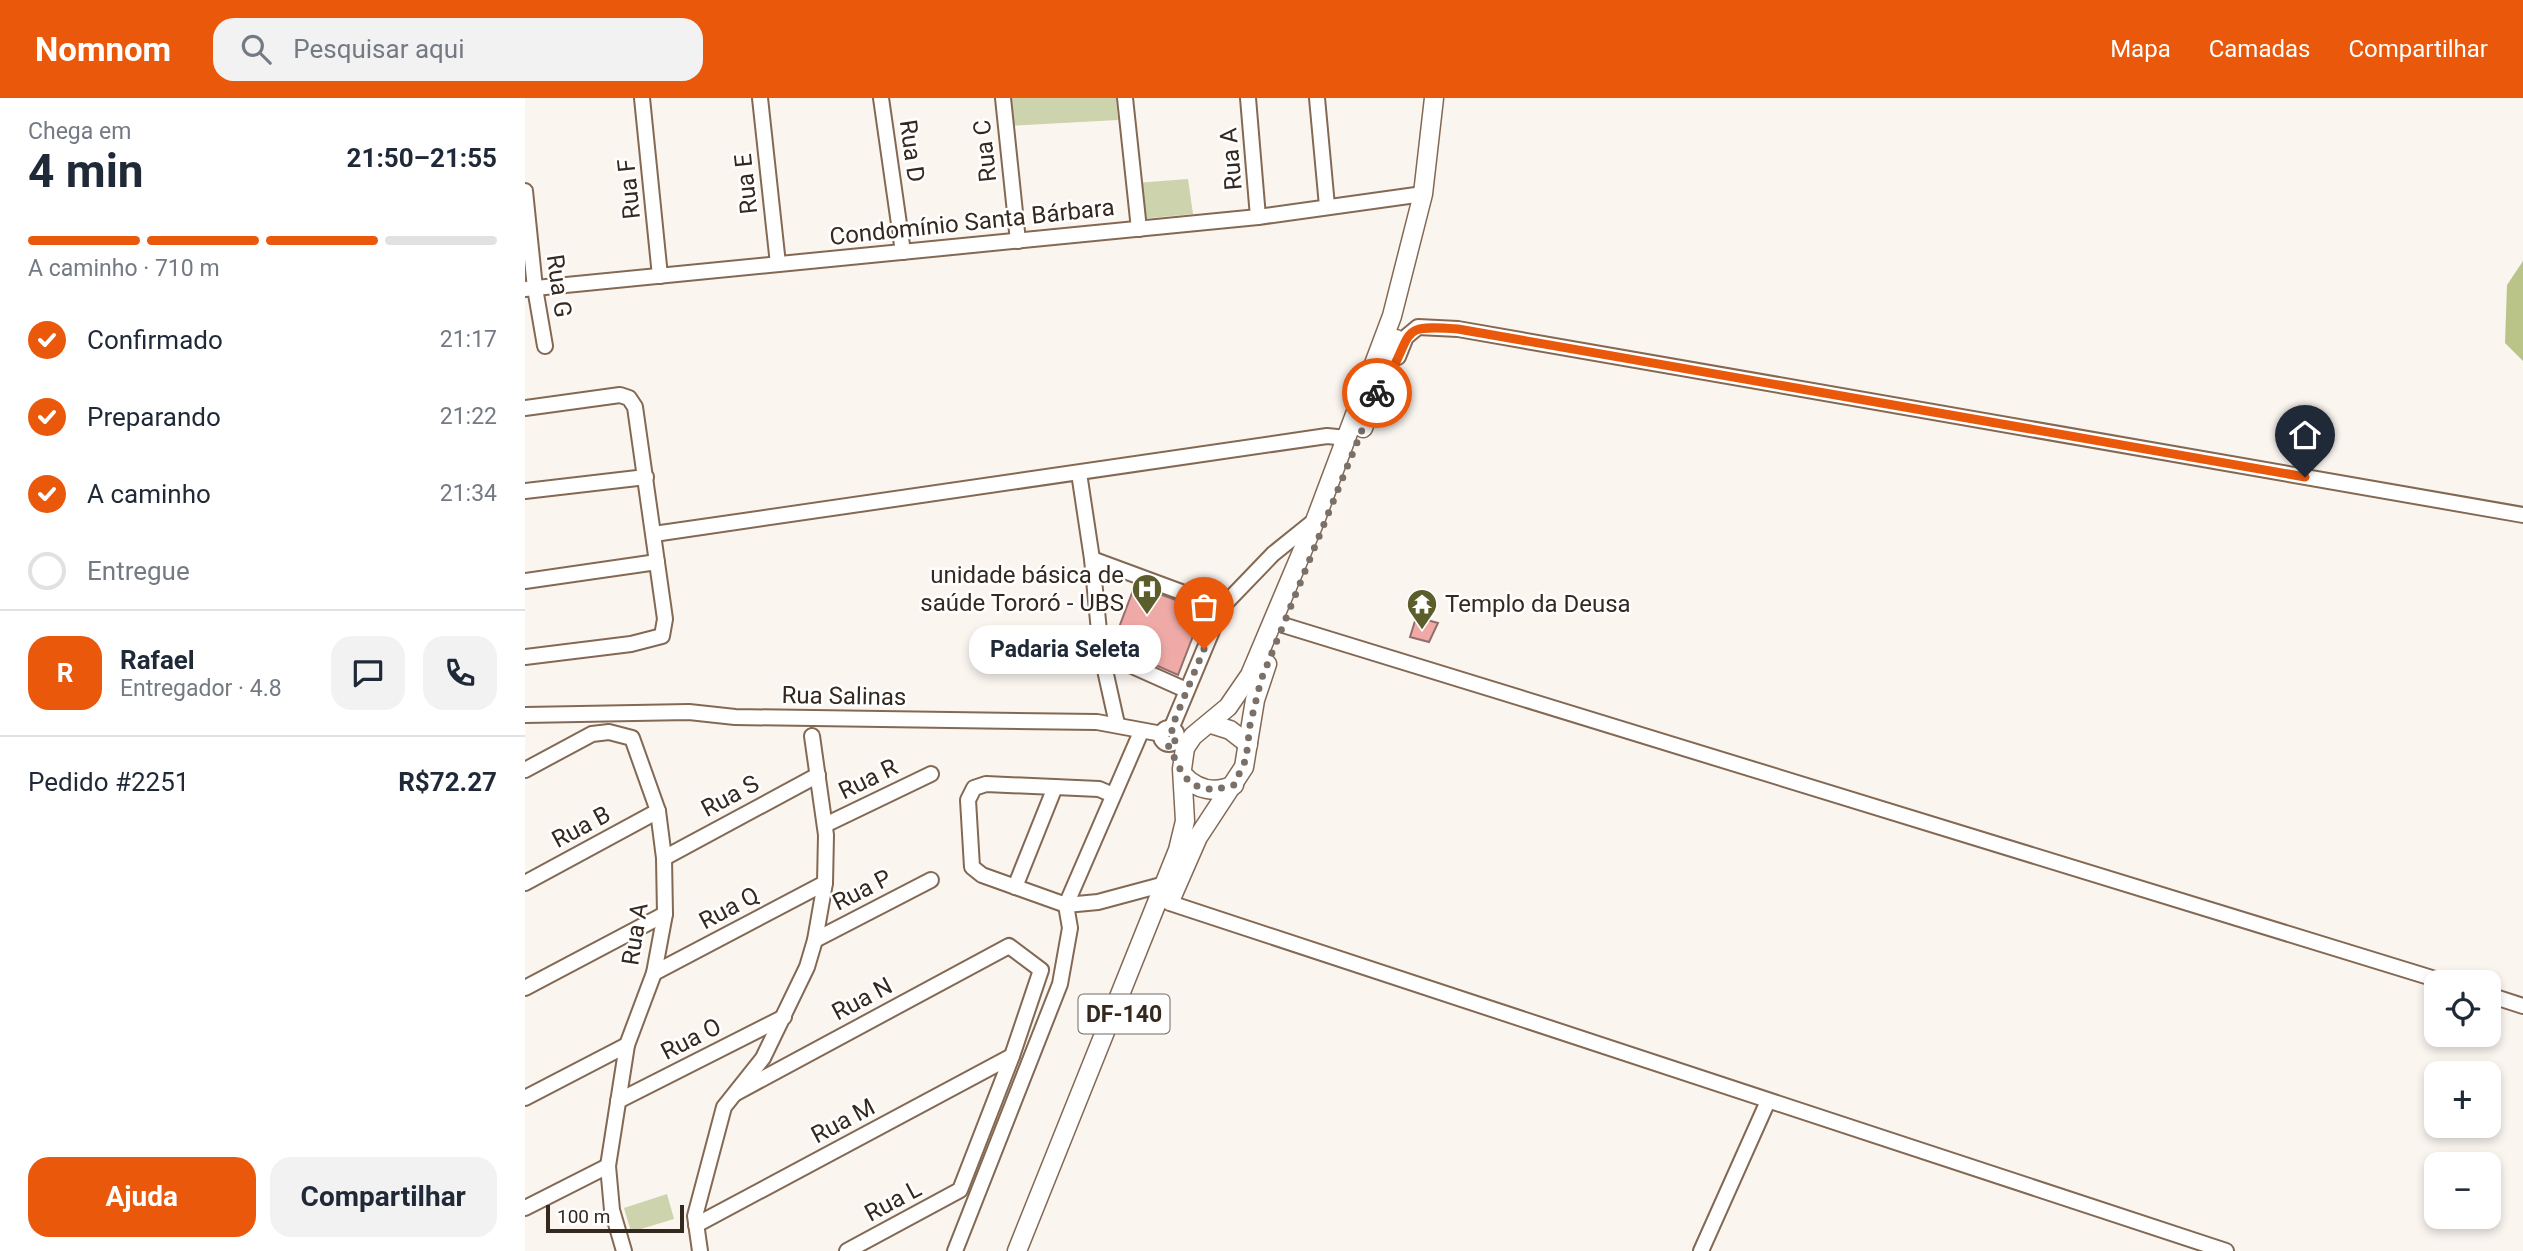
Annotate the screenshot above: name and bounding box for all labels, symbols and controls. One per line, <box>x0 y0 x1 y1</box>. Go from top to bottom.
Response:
search box <box>213 18 703 81</box>
text: Nomnom <box>35 30 171 69</box>
icon: search <box>237 30 275 68</box>
text: Pesquisar aqui <box>293 34 465 64</box>
text: Mapa <box>2110 35 2171 63</box>
text: Camadas <box>2209 35 2310 63</box>
text: Compartilhar <box>2348 35 2488 63</box>
text: Chega em <box>28 118 131 145</box>
street label: Rua D <box>894 118 930 184</box>
street label: Rua C <box>968 118 1002 184</box>
street label: Rua A <box>1214 126 1248 191</box>
text: 21:50–21:55 <box>347 143 497 173</box>
text: 4 min <box>28 144 144 198</box>
street label: Rua E <box>729 152 763 216</box>
street label: Rua F <box>612 158 646 220</box>
street label: Condomínio Santa Bárbara <box>828 193 1116 251</box>
street label: Rua G <box>541 253 577 319</box>
text: A caminho · 710 m <box>28 255 220 282</box>
icon: check <box>28 321 66 359</box>
text: Confirmado <box>87 325 223 355</box>
text: 21:17 <box>440 326 497 353</box>
courier <box>1342 358 1412 428</box>
icon: bike <box>1358 374 1396 412</box>
icon: check <box>28 398 66 436</box>
text: Preparando <box>87 402 221 432</box>
text: 21:22 <box>440 403 497 430</box>
pin <box>2275 405 2335 477</box>
icon: home <box>2286 416 2324 454</box>
icon: check <box>28 475 66 513</box>
text: A caminho <box>87 479 211 509</box>
text: 21:34 <box>440 480 497 507</box>
text: Entregue <box>87 556 190 586</box>
place label: unidade básica de saúde Tororó - UBS <box>920 561 1124 617</box>
hospital icon: unidade básica de saúde Tororó - UBS <box>1130 572 1164 616</box>
pin <box>1174 577 1234 649</box>
temple icon: Templo da Deusa <box>1405 587 1439 631</box>
icon: bag <box>1185 588 1223 626</box>
place label: Templo da Deusa <box>1445 590 1631 618</box>
callout: Padaria Seleta <box>969 624 1162 674</box>
button: chat <box>331 636 405 710</box>
button: phone <box>423 636 497 710</box>
text: Padaria Seleta <box>990 636 1140 663</box>
text: Rafael <box>120 645 195 675</box>
text: R <box>57 658 73 688</box>
text: Entregador · 4.8 <box>120 675 282 702</box>
street label: Rua Salinas <box>781 681 907 711</box>
street label: Rua R <box>834 753 902 805</box>
text: Pedido #2251 <box>28 767 189 797</box>
text: R$72.27 <box>398 767 497 797</box>
street label: Rua S <box>696 769 764 823</box>
street label: Rua B <box>547 800 615 854</box>
street label: Rua P <box>828 863 896 917</box>
street label: Rua Q <box>694 881 764 935</box>
street label: Rua A <box>616 901 654 967</box>
map controls <box>2424 970 2501 1229</box>
button: locate <box>2424 970 2501 1047</box>
street label: Rua N <box>827 972 897 1026</box>
road number: DF-140 <box>1079 995 1169 1034</box>
street label: Rua O <box>656 1012 726 1066</box>
button: + <box>2424 1061 2501 1138</box>
street label: Rua M <box>806 1093 880 1149</box>
button: − <box>2424 1152 2501 1229</box>
button: Ajuda <box>28 1157 256 1237</box>
button: Compartilhar <box>270 1157 497 1237</box>
street label: Rua L <box>860 1175 926 1227</box>
scale bar <box>546 1202 684 1234</box>
text: 100 m <box>557 1205 610 1228</box>

